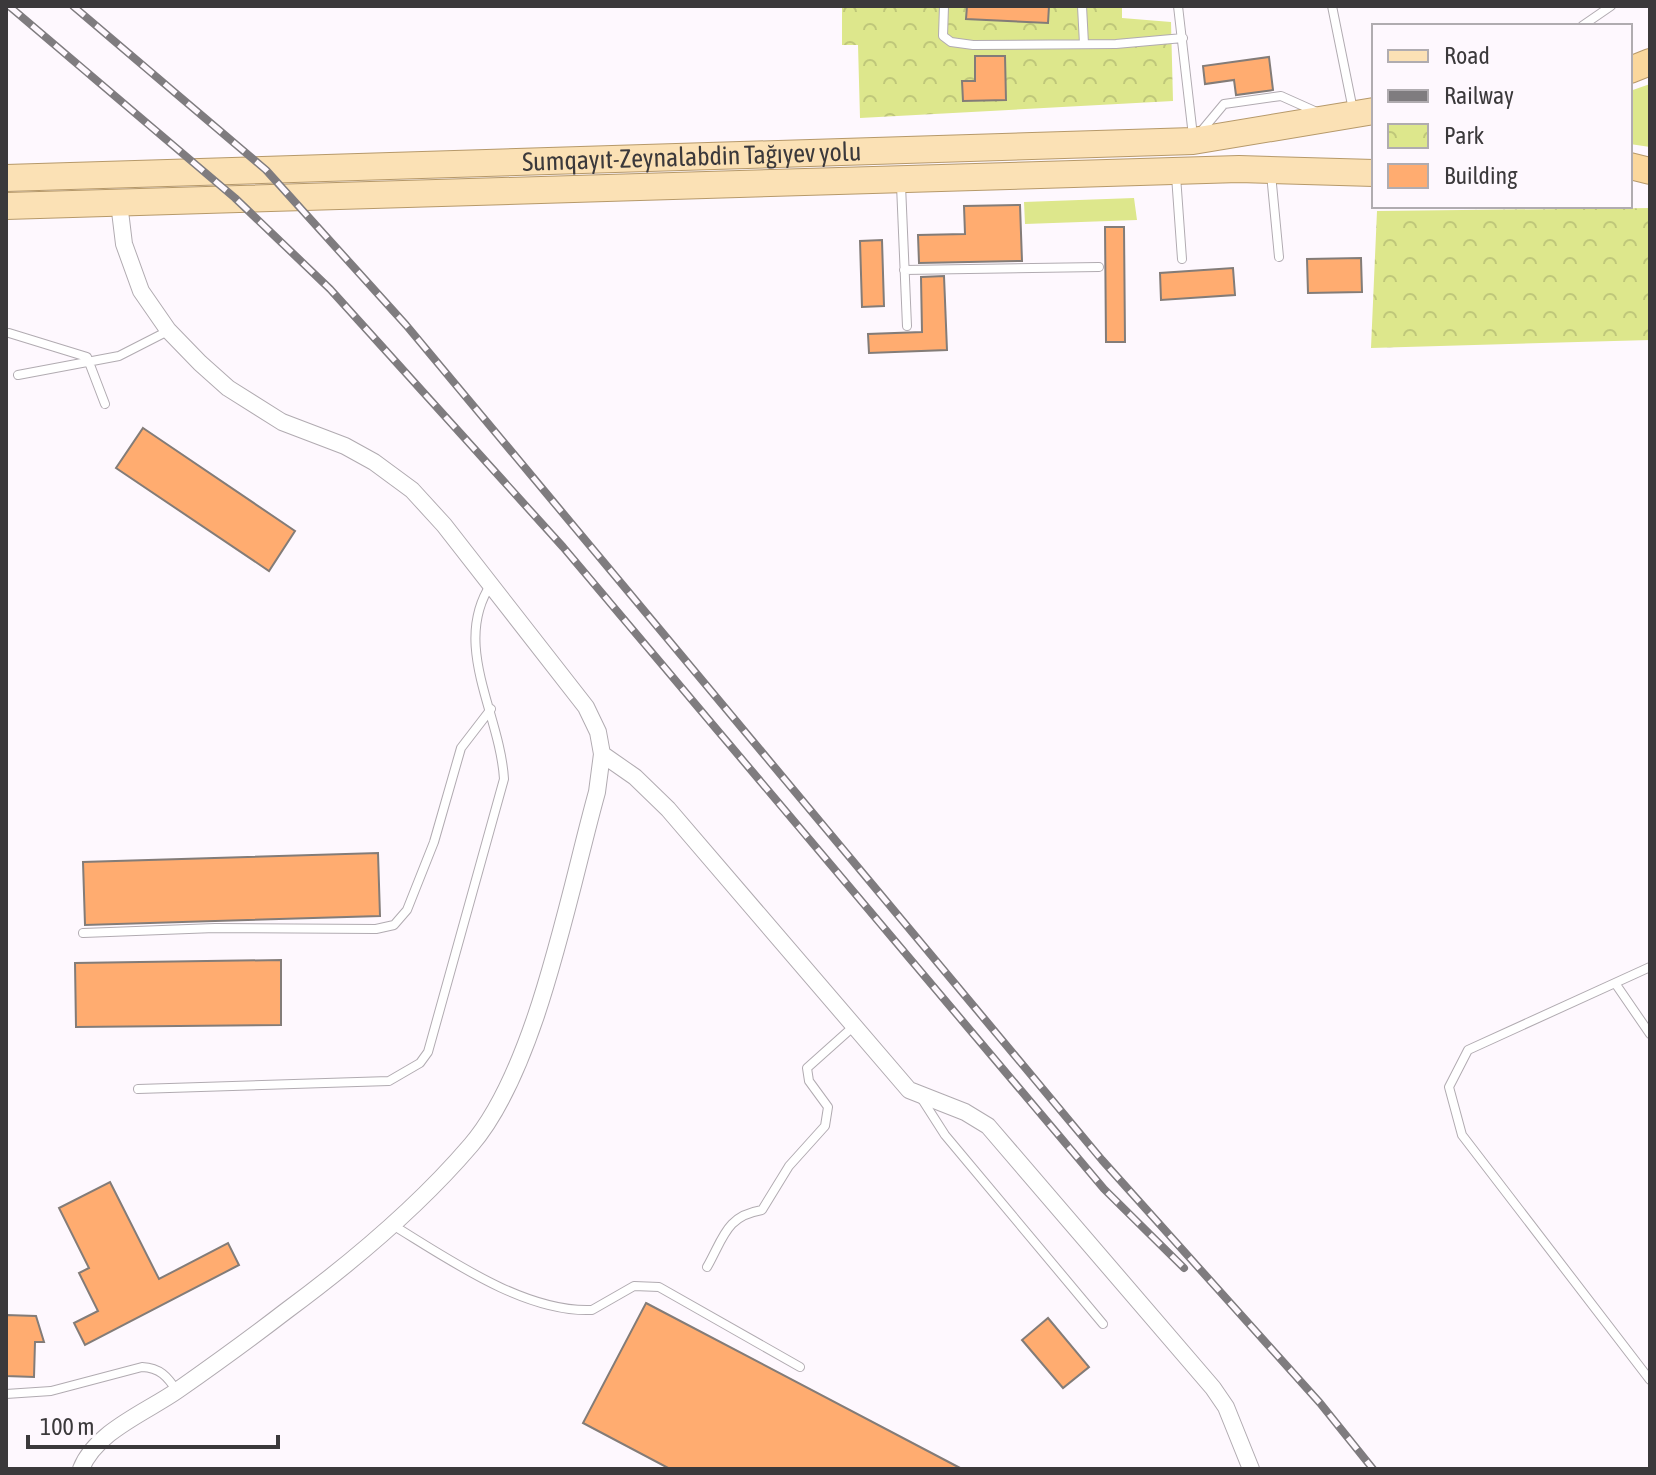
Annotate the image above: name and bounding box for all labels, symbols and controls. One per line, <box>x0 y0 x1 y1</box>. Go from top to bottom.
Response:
legend <box>1372 24 1632 208</box>
text: Road <box>1444 42 1490 69</box>
text: Railway <box>1444 82 1514 109</box>
text: Park <box>1444 122 1485 149</box>
street label: Sumqayıt-Zeynalabdin Tağıyev yolu <box>522 136 862 177</box>
text: Building <box>1444 162 1518 189</box>
scale bar <box>28 1399 278 1449</box>
text: 100 m <box>40 1413 94 1440</box>

